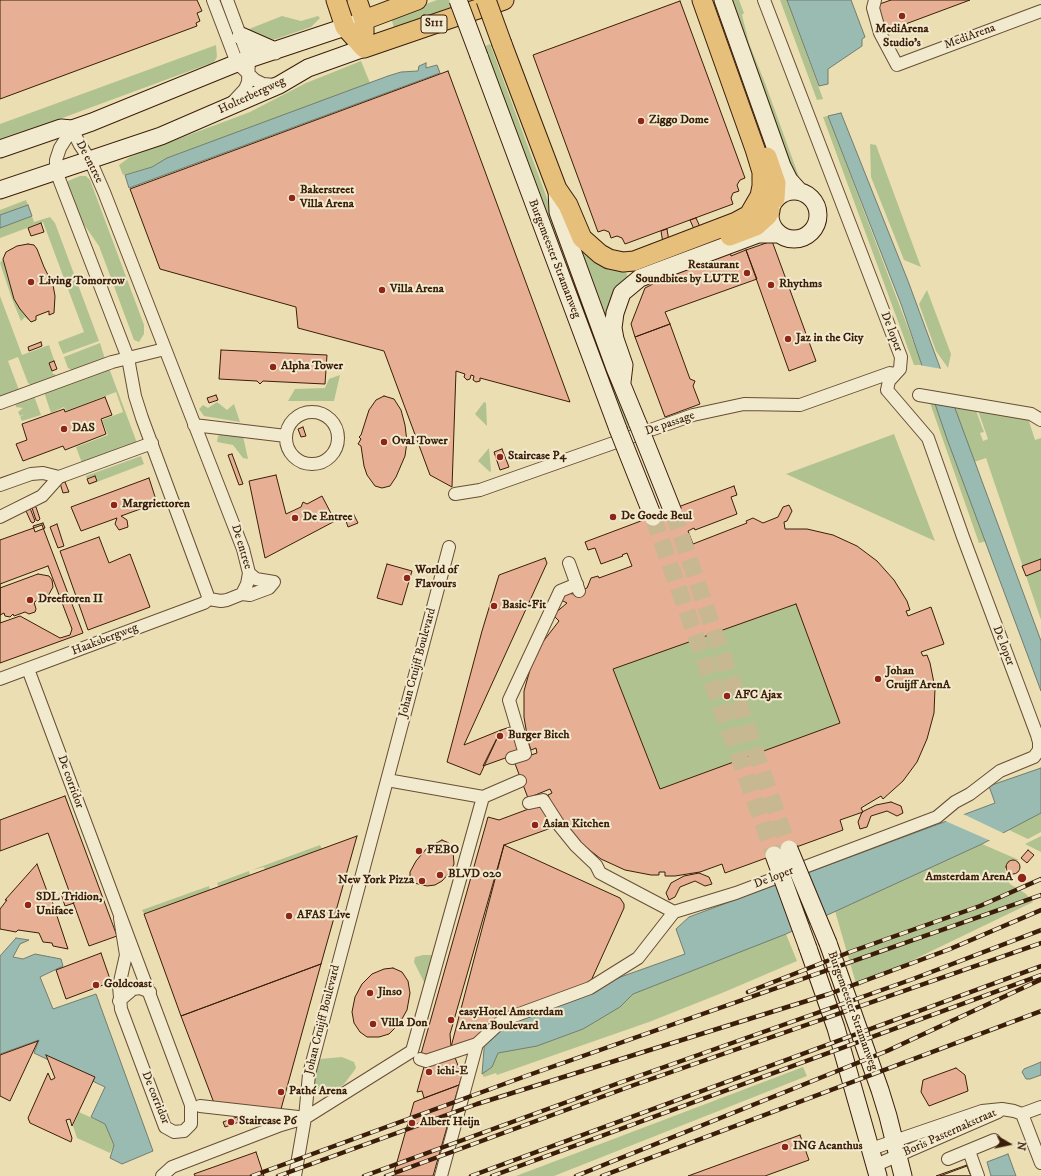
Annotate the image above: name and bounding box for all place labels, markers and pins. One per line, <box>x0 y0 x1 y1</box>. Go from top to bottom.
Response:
marker: MediArena Studio's <box>897 11 907 21</box>
place label: MediArena Studio's <box>875 23 929 51</box>
place label: Ziggo Dome <box>649 114 709 128</box>
marker: Ziggo Dome <box>636 116 646 126</box>
place label: Bakerstreet Villa Arena <box>300 184 354 212</box>
marker: Bakerstreet Villa Arena <box>287 193 297 203</box>
place label: Restaurant Soundbites by LUTE <box>636 259 739 287</box>
marker: Restaurant Soundbites by LUTE <box>742 268 752 278</box>
place label: Living Tomorrow <box>39 275 125 289</box>
marker: Living Tomorrow <box>26 277 36 287</box>
place label: Rhythms <box>779 278 822 292</box>
marker: Rhythms <box>766 280 776 290</box>
place label: Villa Arena <box>390 283 444 297</box>
marker: Villa Arena <box>377 285 387 295</box>
place label: Jaz in the City <box>796 332 864 346</box>
marker: Jaz in the City <box>783 334 793 344</box>
place label: Alpha Tower <box>281 360 343 374</box>
marker: Alpha Tower <box>268 362 278 372</box>
place label: DAS <box>72 422 95 436</box>
marker: DAS <box>59 424 69 434</box>
place label: Oval Tower <box>392 435 448 449</box>
marker: Oval Tower <box>379 437 389 447</box>
place label: Staircase P4 <box>508 450 566 464</box>
marker: Staircase P4 <box>495 452 505 462</box>
place label: Margriettoren <box>122 498 190 512</box>
marker: Margriettoren <box>109 500 119 510</box>
place label: De Goede Beul <box>621 510 692 524</box>
place label: De Entree <box>303 511 352 525</box>
marker: De Goede Beul <box>608 512 618 522</box>
marker: De Entree <box>290 513 300 523</box>
place label: World of Flavours <box>415 564 457 592</box>
marker: World of Flavours <box>402 573 412 583</box>
place label: Dreeftoren II <box>38 593 103 607</box>
marker: Dreeftoren II <box>25 595 35 605</box>
place label: Basic-Fit <box>502 599 546 613</box>
marker: Basic-Fit <box>489 601 499 611</box>
place label: Johan Cruijff ArenA <box>886 665 950 693</box>
marker: Johan Cruijff ArenA <box>873 674 883 684</box>
place label: AFC Ajax <box>735 689 782 703</box>
marker: AFC Ajax <box>722 691 732 701</box>
place label: Burger Bitch <box>508 729 570 743</box>
marker: Burger Bitch <box>495 731 505 741</box>
place label: Asian Kitchen <box>543 818 610 832</box>
marker: Asian Kitchen <box>530 820 540 830</box>
place label: FEBO <box>427 844 459 858</box>
marker: FEBO <box>414 846 424 856</box>
place label: BLVD 020 <box>448 868 501 882</box>
marker: BLVD 020 <box>435 870 445 880</box>
place label: Amsterdam ArenA <box>925 871 1013 885</box>
marker: Amsterdam ArenA <box>1016 872 1028 884</box>
place label: New York Pizza <box>338 874 414 888</box>
marker: New York Pizza <box>417 876 427 886</box>
place label: SDL Tridion, Uniface <box>36 891 102 919</box>
marker: SDL Tridion, Uniface <box>23 900 33 910</box>
place label: AFAS Live <box>297 909 350 923</box>
marker: AFAS Live <box>284 911 294 921</box>
place label: Goldcoast <box>104 978 152 992</box>
marker: Goldcoast <box>91 980 101 990</box>
place label: Jinso <box>378 986 402 1000</box>
marker: Jinso <box>365 988 375 998</box>
place label: easyHotel Amsterdam Arena Boulevard <box>459 1006 563 1034</box>
marker: easyHotel Amsterdam Arena Boulevard <box>446 1015 456 1025</box>
place label: Villa Don <box>381 1017 428 1031</box>
marker: Villa Don <box>368 1019 378 1029</box>
place label: ichi-E <box>437 1065 468 1079</box>
marker: ichi-E <box>424 1067 434 1077</box>
place label: Pathé Arena <box>289 1085 347 1099</box>
marker: Pathé Arena <box>276 1087 286 1097</box>
place label: Staircase P6 <box>239 1115 297 1129</box>
place label: Albert Heijn <box>420 1116 480 1130</box>
marker: Staircase P6 <box>226 1117 236 1127</box>
marker: Albert Heijn <box>407 1118 417 1128</box>
place label: ING Acanthus <box>793 1140 863 1154</box>
marker: ING Acanthus <box>780 1142 790 1152</box>

